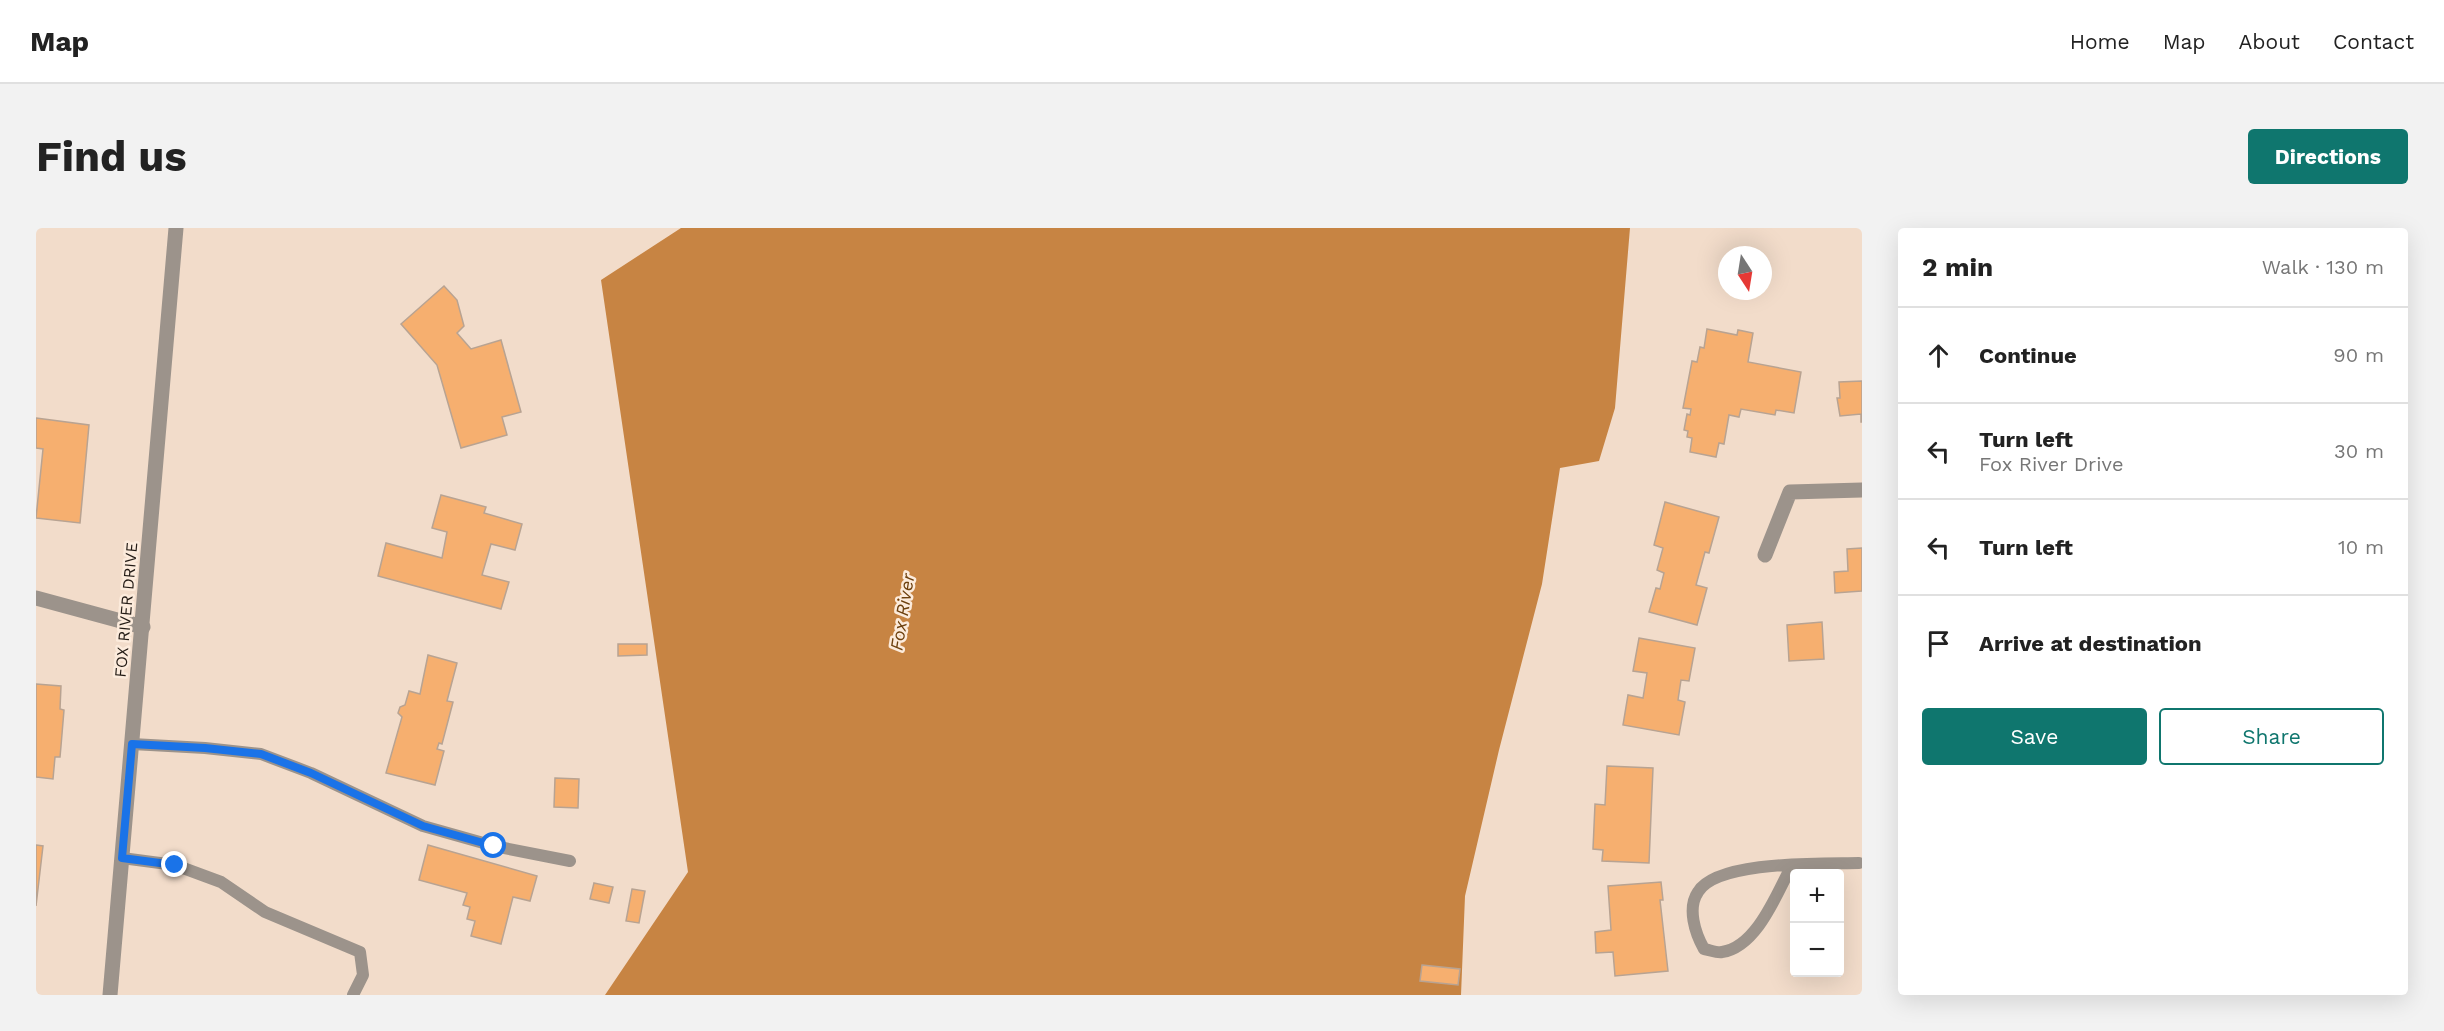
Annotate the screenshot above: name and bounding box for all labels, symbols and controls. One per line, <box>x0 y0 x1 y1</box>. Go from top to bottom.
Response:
text: Map <box>30 25 89 58</box>
text: Home <box>2070 29 2130 54</box>
text: Map <box>2163 29 2206 54</box>
text: About <box>2239 29 2300 54</box>
text: Contact <box>2333 29 2414 54</box>
button: Directions <box>2248 129 2408 184</box>
text: Find us <box>36 132 187 181</box>
north arrow <box>1718 246 1772 300</box>
text: 2 min <box>1922 252 1993 282</box>
text: Walk · 130 m <box>2262 255 2384 279</box>
icon: ahead <box>1922 339 1955 372</box>
text: Continue <box>1979 343 2077 368</box>
text: 90 m <box>2333 343 2384 367</box>
text: Turn left <box>1979 427 2073 452</box>
icon: left <box>1922 435 1955 468</box>
text: 30 m <box>2334 439 2384 463</box>
text: Fox River Drive <box>1979 452 2123 476</box>
icon: left <box>1922 531 1955 564</box>
text: Turn left <box>1979 535 2073 560</box>
text: 10 m <box>2338 535 2384 559</box>
street label: FOX RIVER DRIVE <box>111 542 141 678</box>
water label: Fox River <box>886 571 919 652</box>
icon: arrive <box>1922 627 1955 660</box>
text: Arrive at destination <box>1979 631 2202 656</box>
button: Save <box>1922 708 2147 765</box>
button: Share <box>2159 708 2384 765</box>
route start <box>480 832 506 858</box>
route end <box>161 851 187 877</box>
map controls <box>1790 869 1844 977</box>
button: + <box>1790 869 1844 923</box>
button: − <box>1790 923 1844 977</box>

